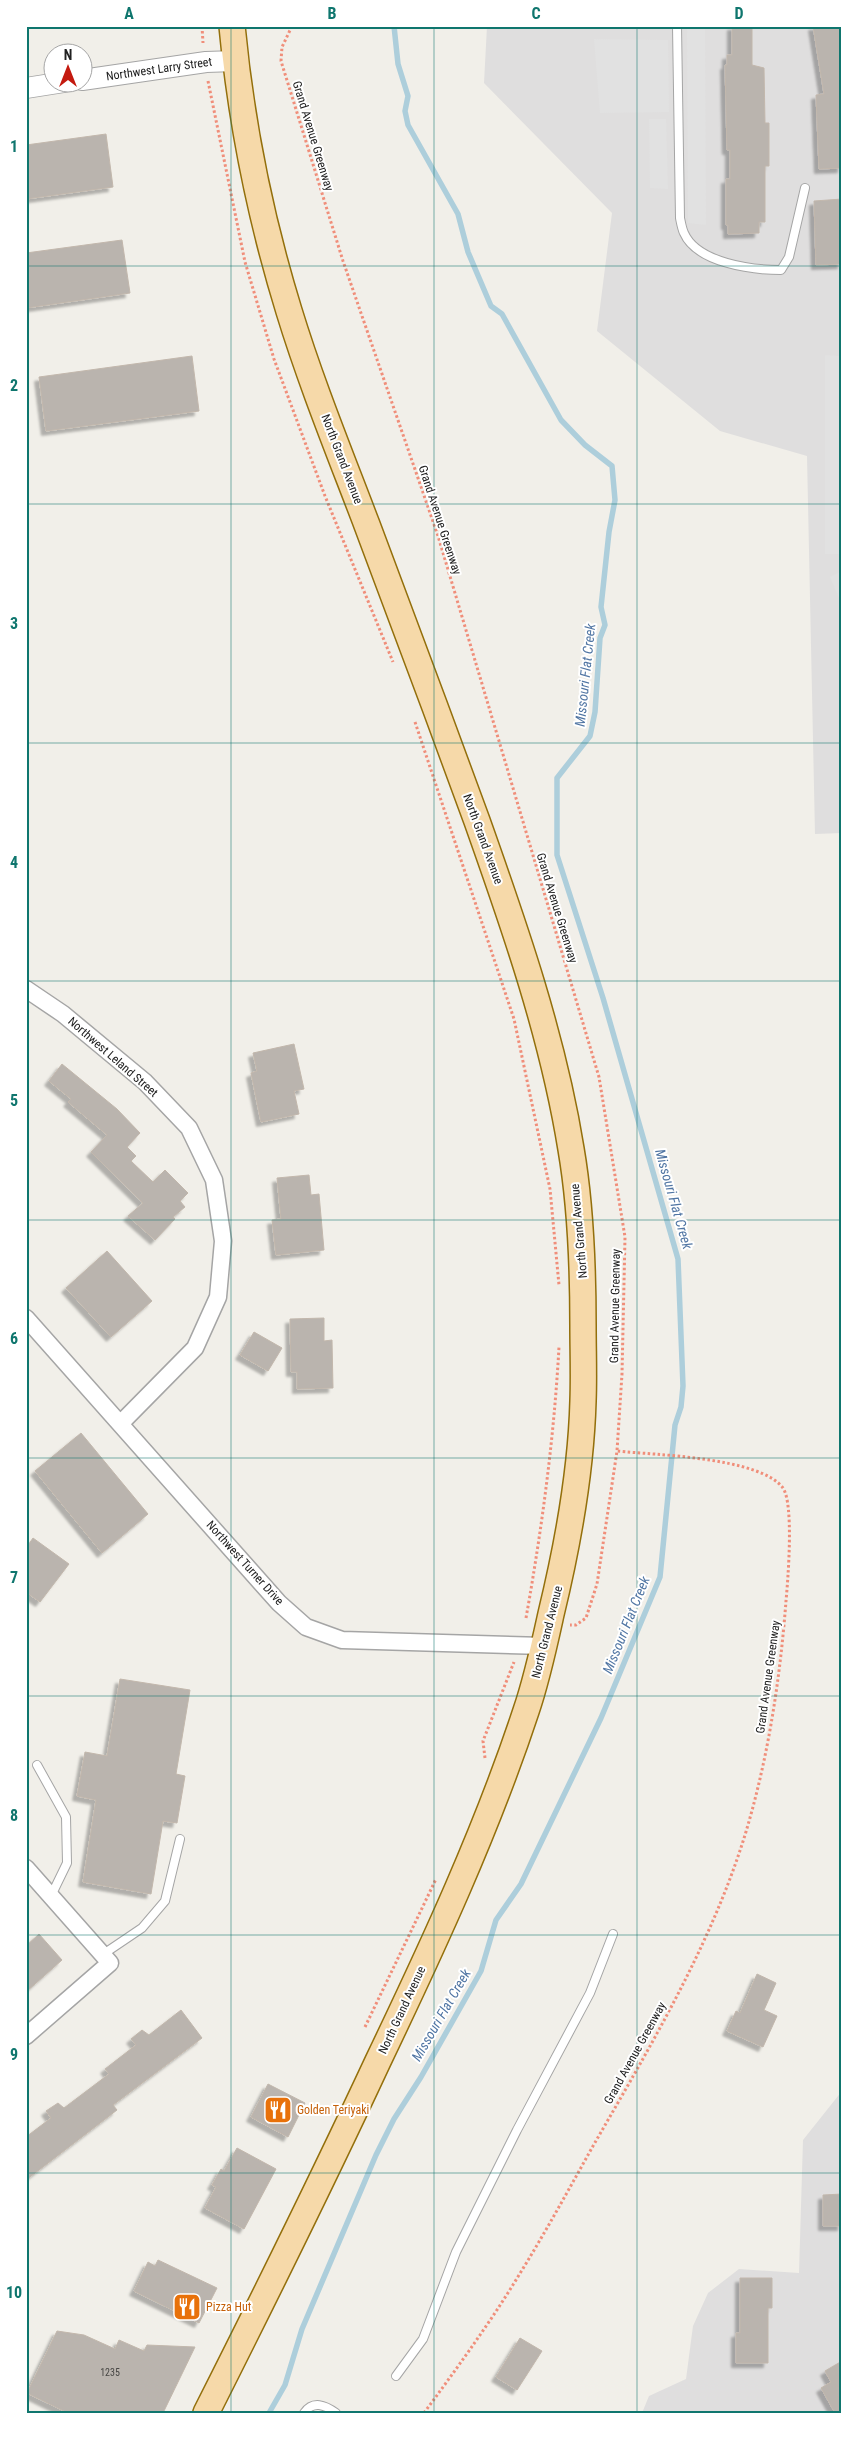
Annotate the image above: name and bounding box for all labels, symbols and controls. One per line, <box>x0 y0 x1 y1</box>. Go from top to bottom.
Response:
text: A <box>124 4 134 23</box>
text: B <box>328 4 337 23</box>
text: C <box>531 4 541 23</box>
text: D <box>734 4 744 23</box>
north arrow <box>42 42 92 92</box>
text: N <box>64 47 72 63</box>
street label: Northwest Larry Street <box>105 55 213 83</box>
street label: Grand Avenue Greenway <box>290 79 336 193</box>
text: 1 <box>10 137 18 156</box>
text: 2 <box>10 376 18 395</box>
street label: North Grand Avenue <box>318 412 366 506</box>
street label: Grand Avenue Greenway <box>416 464 464 576</box>
text: 3 <box>10 614 18 633</box>
water label: Missouri Flat Creek <box>572 622 598 727</box>
street label: North Grand Avenue <box>460 792 506 886</box>
street label: Grand Avenue Greenway <box>534 851 580 965</box>
text: 4 <box>10 853 18 872</box>
street label: Northwest Leland Street <box>65 1014 161 1100</box>
text: 5 <box>10 1091 18 1110</box>
water label: Missouri Flat Creek <box>652 1147 696 1252</box>
street label: North Grand Avenue <box>568 1183 590 1279</box>
street label: Grand Avenue Greenway <box>607 1249 623 1363</box>
text: 6 <box>10 1329 18 1348</box>
street label: Northwest Turner Drive <box>203 1518 287 1608</box>
text: 7 <box>10 1568 18 1587</box>
water label: Missouri Flat Creek <box>599 1573 653 1676</box>
street label: North Grand Avenue <box>529 1584 565 1680</box>
street label: Grand Avenue Greenway <box>753 1619 783 1735</box>
text: 8 <box>10 1806 18 1825</box>
street label: North Grand Avenue <box>376 1964 429 2056</box>
water label: Missouri Flat Creek <box>408 1965 474 2064</box>
street label: Grand Avenue Greenway <box>601 2000 669 2106</box>
text: 9 <box>10 2045 18 2064</box>
restaurant icon: Golden Teriyaki <box>263 2095 293 2125</box>
place label: Golden Teriyaki <box>297 2103 369 2117</box>
text: 10 <box>6 2283 22 2302</box>
restaurant icon: Pizza Hut <box>172 2292 202 2322</box>
place label: Pizza Hut <box>206 2300 252 2314</box>
house number: 1235 <box>100 2367 120 2378</box>

